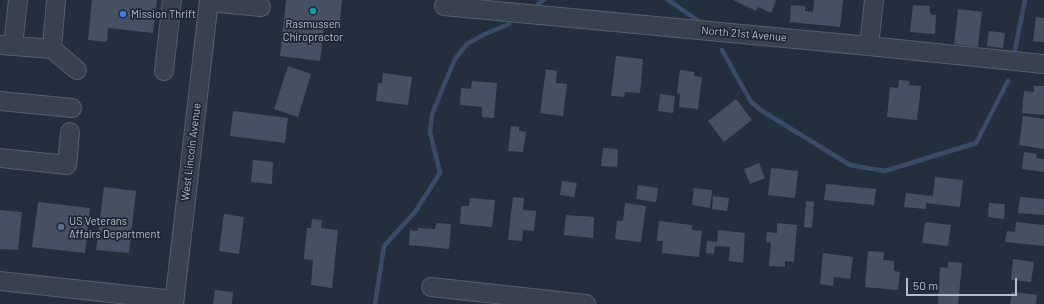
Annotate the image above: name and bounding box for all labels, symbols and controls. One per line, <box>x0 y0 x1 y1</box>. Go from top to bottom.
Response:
marker: Rasmussen Chiropractor <box>308 6 318 16</box>
place label: Mission Thrift <box>131 7 196 21</box>
marker: Mission Thrift <box>118 9 128 19</box>
place label: Rasmussen Chiropractor <box>283 17 343 43</box>
street label: North 21st Avenue <box>701 24 787 44</box>
street label: West Lincoln Avenue <box>178 102 204 202</box>
place label: US Veterans Affairs Department <box>69 214 160 240</box>
marker: US Veterans Affairs Department <box>56 222 66 232</box>
scale bar <box>908 270 1019 296</box>
text: 50 m <box>913 278 938 292</box>

